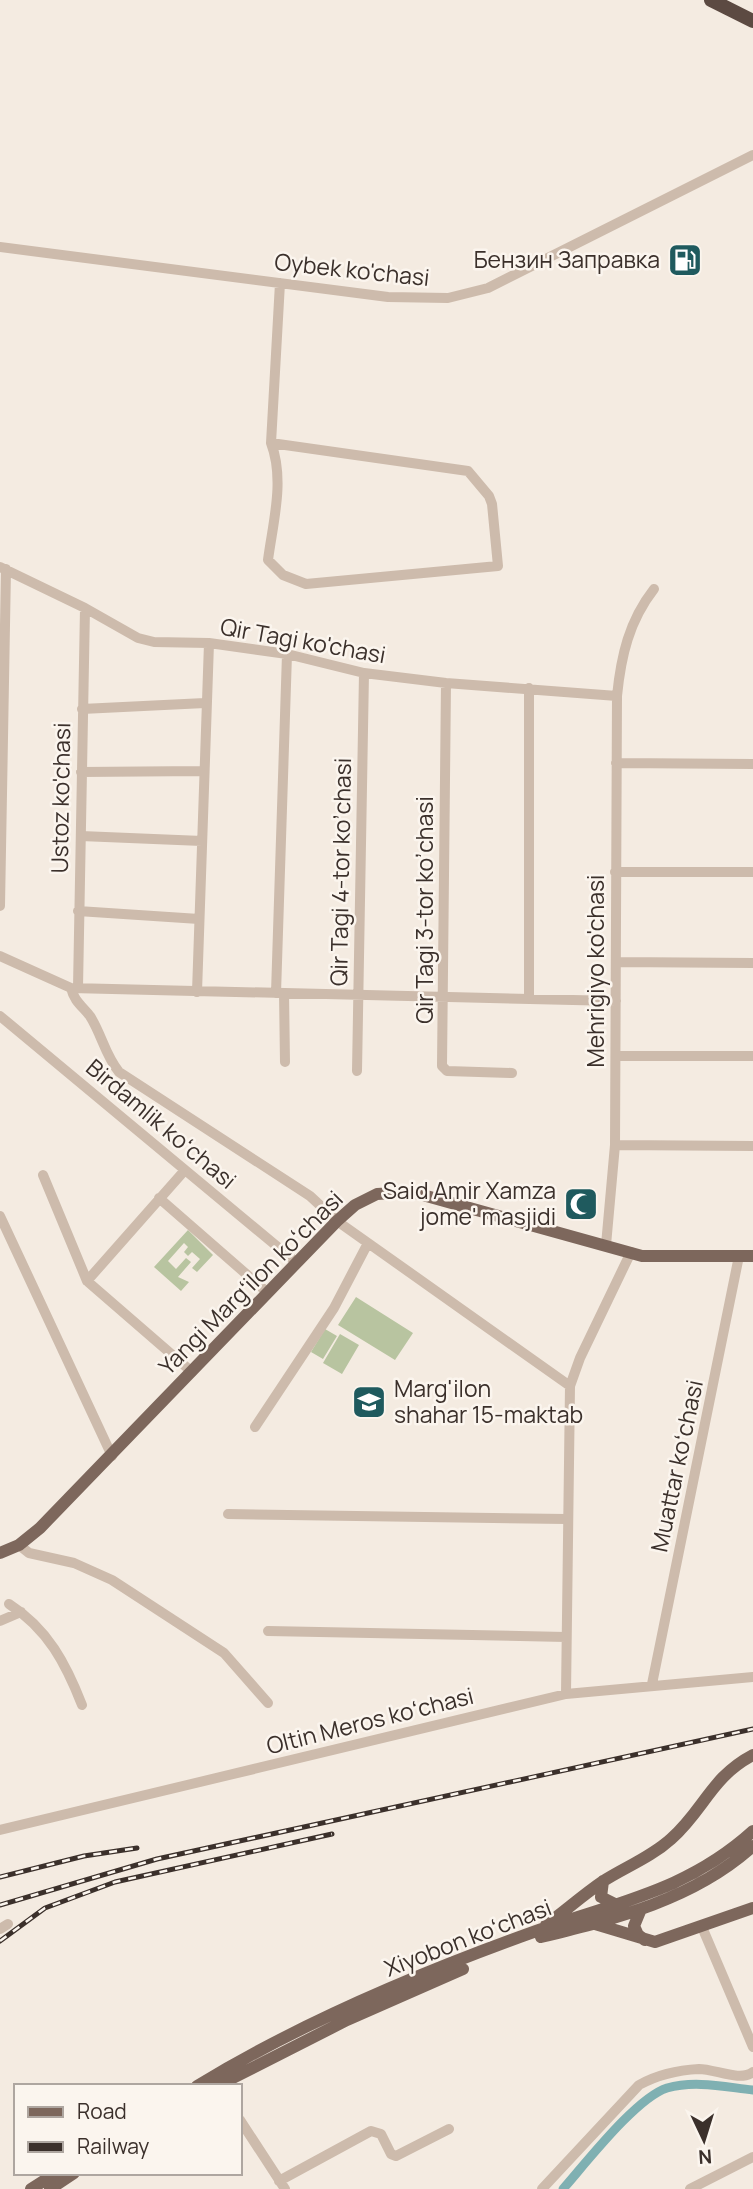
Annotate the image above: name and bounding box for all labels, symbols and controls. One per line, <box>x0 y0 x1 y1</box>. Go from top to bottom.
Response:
fuel station icon: Бензин Заправка <box>666 241 704 279</box>
place label: Бензин Заправка <box>474 243 660 275</box>
street label: Oybek ko'chasi <box>273 245 431 293</box>
street label: Qir Tagi ko'chasi <box>218 610 388 670</box>
street label: Ustoz ko'chasi <box>43 722 77 874</box>
street label: Qir Tagi 4-tor koʼchasi <box>322 758 358 986</box>
street label: Qir Tagi 3-tor koʼchasi <box>408 796 440 1024</box>
street label: Mehrigiyo ko'chasi <box>579 875 611 1067</box>
street label: Birdamlik koʻchasi <box>80 1051 243 1195</box>
place label: Said Amir Xamza jome' masjidi <box>383 1174 556 1232</box>
street label: Yangi Margʻilon koʻchasi <box>151 1183 350 1382</box>
mosque icon: Said Amir Xamza jome' masjidi <box>562 1185 600 1223</box>
place label: Marg'ilon shahar 15-maktab <box>394 1372 583 1430</box>
street label: Muattar koʻchasi <box>642 1377 710 1555</box>
school or university icon: Marg'ilon shahar 15-maktab <box>350 1383 388 1421</box>
street label: Oltin Meros koʻchasi <box>263 1679 477 1761</box>
street label: Xiyobon koʻchasi <box>379 1890 556 1984</box>
legend <box>14 2084 242 2175</box>
text: Road <box>77 2097 127 2125</box>
north arrow <box>669 2105 739 2175</box>
text: Railway <box>77 2132 149 2160</box>
text: N <box>697 2144 713 2170</box>

